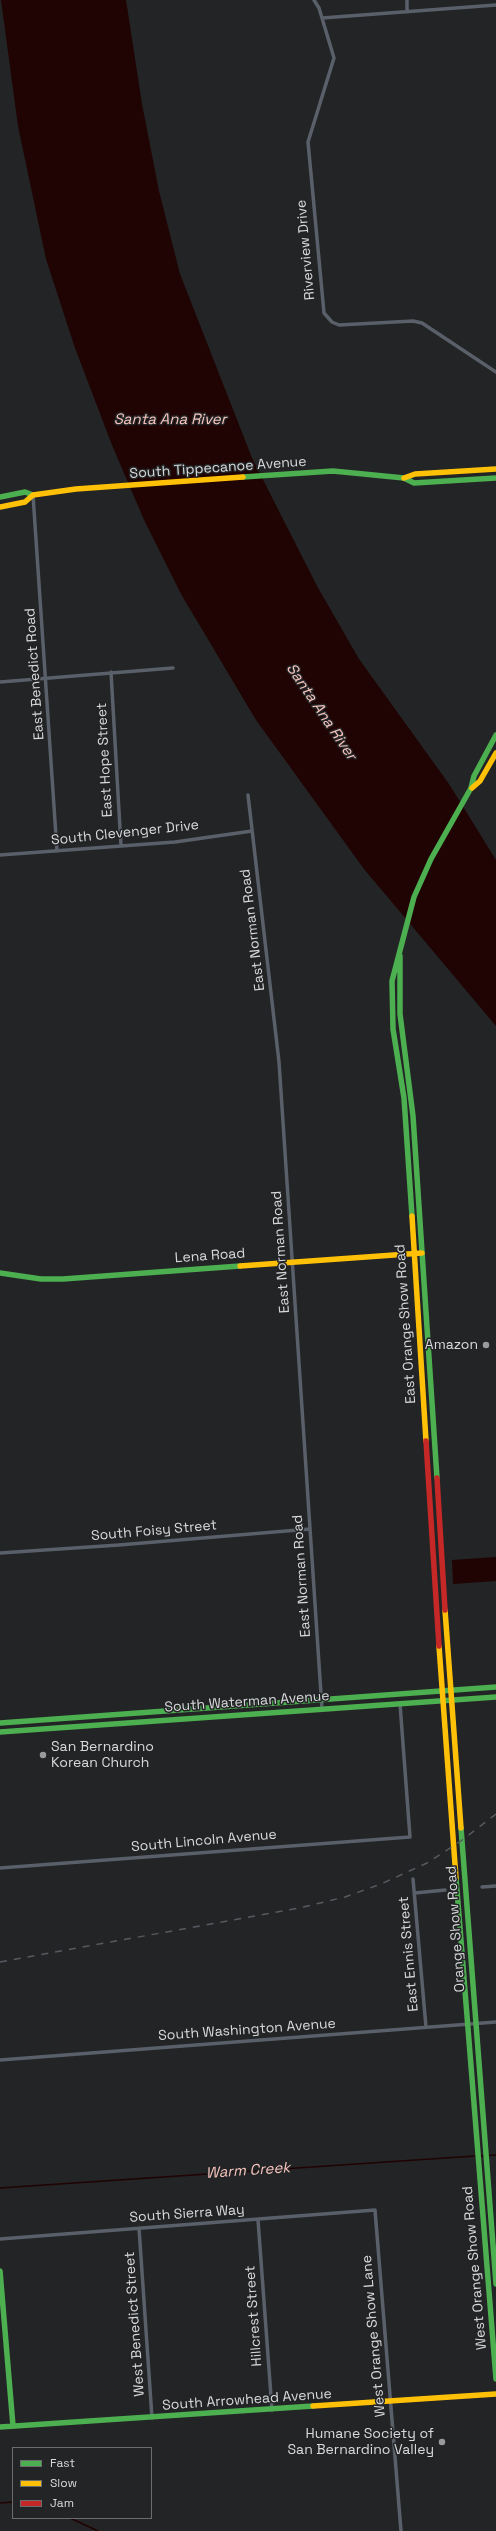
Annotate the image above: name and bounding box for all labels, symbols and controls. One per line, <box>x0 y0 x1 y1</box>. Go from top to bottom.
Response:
street label: Riverview Drive <box>293 199 319 301</box>
water label: Santa Ana River <box>114 411 226 429</box>
street label: South Tippecanoe Avenue <box>129 453 307 483</box>
street label: East Benedict Road <box>22 607 48 741</box>
water label: Santa Ana River <box>282 660 360 764</box>
street label: East Hope Street <box>94 702 116 818</box>
street label: South Clevenger Drive <box>50 817 200 849</box>
street label: East Norman Road <box>237 868 269 992</box>
street label: East Norman Road <box>268 1190 294 1314</box>
street label: East Orange Show Road <box>392 1244 420 1404</box>
street label: Lena Road <box>174 1245 246 1267</box>
place label: Amazon <box>425 1337 478 1353</box>
marker: Amazon <box>481 1340 491 1350</box>
street label: East Norman Road <box>289 1514 315 1638</box>
street label: South Foisy Street <box>90 1517 218 1545</box>
street label: South Waterman Avenue <box>164 1688 330 1716</box>
place label: San Bernardino Korean Church <box>51 1739 154 1772</box>
marker: San Bernardino Korean Church <box>38 1750 48 1760</box>
street label: South Lincoln Avenue <box>130 1826 278 1856</box>
street label: Orange Show Road <box>443 1865 469 1993</box>
street label: East Ennis Street <box>396 1896 422 2012</box>
street label: South Washington Avenue <box>158 2015 336 2045</box>
water label: Warm Creek <box>205 2159 291 2183</box>
street label: West Orange Show Road <box>459 2185 491 2351</box>
street label: South Sierra Way <box>129 2202 245 2226</box>
street label: West Benedict Street <box>122 2251 148 2397</box>
street label: West Orange Show Lane <box>359 2254 389 2418</box>
street label: Hillcrest Street <box>242 2265 266 2367</box>
street label: South Arrowhead Avenue <box>162 2386 332 2414</box>
place label: Humane Society of San Bernardino Valley <box>287 2426 434 2458</box>
marker: Humane Society of San Bernardino Valley <box>437 2437 447 2447</box>
legend <box>12 2447 152 2519</box>
text: Fast <box>50 2455 75 2471</box>
text: Slow <box>50 2475 77 2491</box>
text: Jam <box>50 2495 74 2511</box>

